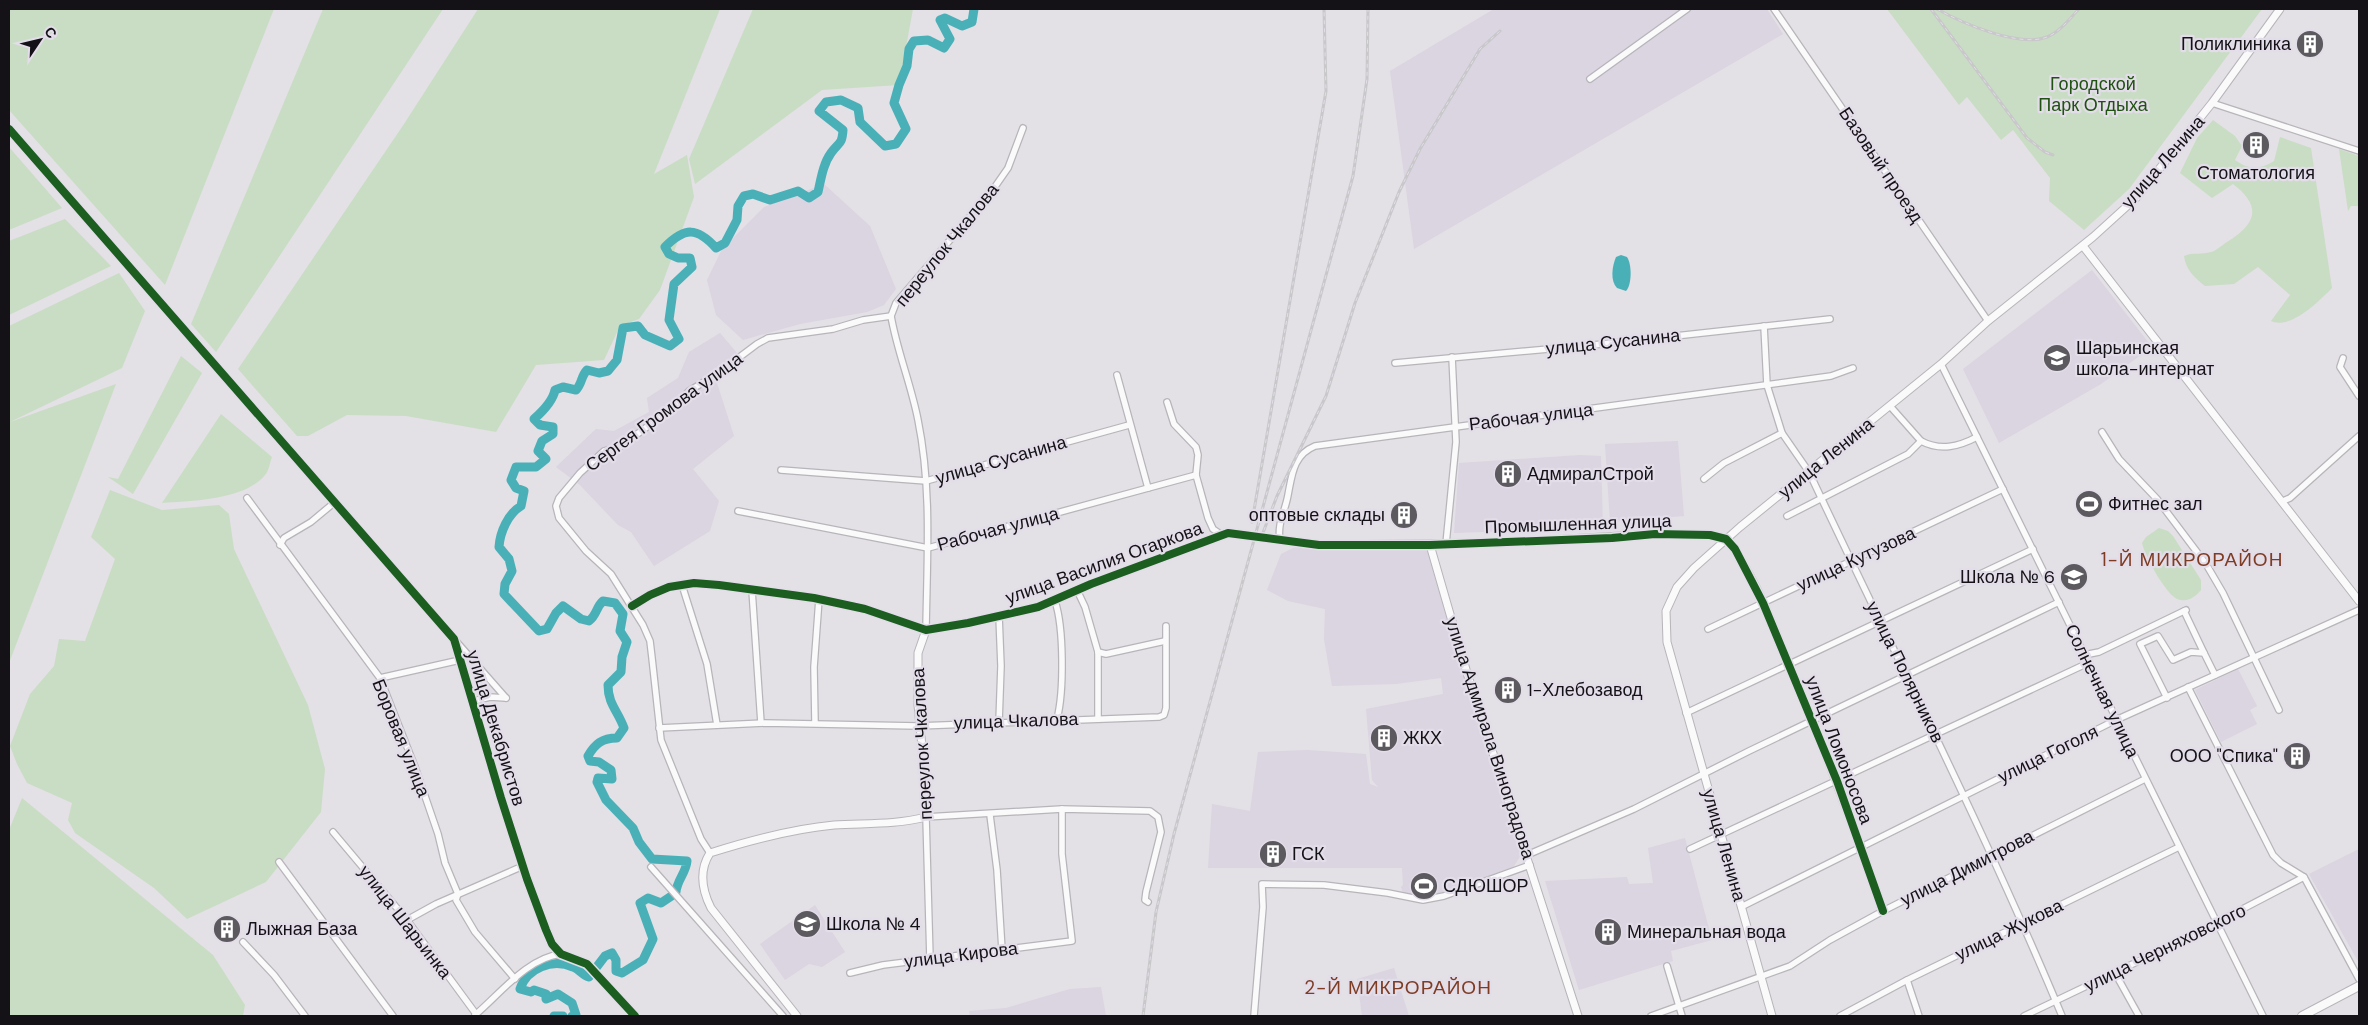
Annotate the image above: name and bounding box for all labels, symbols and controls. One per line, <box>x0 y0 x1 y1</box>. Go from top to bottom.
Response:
north arrow <box>15 15 65 65</box>
text: С <box>40 23 61 42</box>
building icon: Поликлиника <box>2295 29 2325 59</box>
place label: Поликлиника <box>2181 32 2292 56</box>
park label: Городской Парк Отдыха <box>2038 72 2149 117</box>
street label: Базовый проезд <box>1833 102 1929 228</box>
street label: улица Ленина <box>2116 110 2211 214</box>
building icon: Стоматология <box>2241 130 2271 160</box>
place label: Стоматология <box>2197 161 2315 185</box>
street label: переулок Чкалова <box>890 178 1005 312</box>
street label: улица Сусанина <box>1545 323 1682 361</box>
place label: Шарьинская школа-интернат <box>2076 336 2214 381</box>
school or university icon: Шарьинская школа-интернат <box>2042 343 2072 373</box>
street label: Сергея Громова улица <box>581 346 748 477</box>
street label: Рабочая улица <box>1468 397 1595 437</box>
street label: улица Ленина <box>1773 412 1879 504</box>
street label: улица Сусанина <box>933 430 1070 490</box>
building icon: АдмиралСтрой <box>1493 459 1523 489</box>
place label: АдмиралСтрой <box>1527 462 1654 486</box>
sports icon: Фитнес зал <box>2074 489 2104 519</box>
place label: Фитнес зал <box>2108 492 2203 516</box>
building icon: оптовые склады <box>1389 500 1419 530</box>
street label: Рабочая улица <box>935 501 1062 557</box>
place label: оптовые склады <box>1249 503 1385 527</box>
street label: Промышленная улица <box>1484 509 1673 539</box>
street label: улица Василия Огаркова <box>1002 516 1207 610</box>
street label: улица Кутузова <box>1793 521 1920 597</box>
district label: 1-Й МИКРОРАЙОН <box>2101 547 2283 572</box>
school or university icon: Школа № 6 <box>2059 562 2089 592</box>
place label: Школа № 6 <box>1960 565 2055 589</box>
street label: улица Полярников <box>1860 597 1950 747</box>
street label: улица Адмирала Виноградова <box>1439 614 1541 863</box>
street label: Солнечная улица <box>2059 620 2145 763</box>
street label: улица Декабристов <box>461 647 531 809</box>
street label: переулок Чкалова <box>906 667 938 820</box>
street label: улица Ломоносова <box>1800 672 1879 829</box>
street label: Боровая улица <box>366 675 436 801</box>
building icon: 1-Хлебозавод <box>1493 675 1523 705</box>
place label: 1-Хлебозавод <box>1527 678 1643 702</box>
street label: улица Чкалова <box>953 707 1080 735</box>
street label: улица Гоголя <box>1994 719 2102 789</box>
building icon: ЖКХ <box>1369 723 1399 753</box>
place label: ЖКХ <box>1403 726 1442 750</box>
building icon: ООО "Спика" <box>2282 741 2312 771</box>
place label: ООО "Спика" <box>2170 744 2278 768</box>
street label: улица Ленина <box>1696 786 1752 905</box>
street label: улица Димитрова <box>1896 824 2039 912</box>
building icon: ГСК <box>1258 839 1288 869</box>
place label: ГСК <box>1292 842 1325 866</box>
street label: улица Шарьинка <box>353 860 458 985</box>
sports icon: СДЮШОР <box>1409 871 1439 901</box>
place label: СДЮШОР <box>1443 874 1528 898</box>
street label: улица Жукова <box>1951 893 2068 966</box>
street label: улица Черняховского <box>2080 898 2250 998</box>
school or university icon: Школа № 4 <box>792 909 822 939</box>
place label: Школа № 4 <box>826 912 921 936</box>
building icon: Лыжная База <box>212 914 242 944</box>
place label: Лыжная База <box>246 917 358 941</box>
building icon: Минеральная вода <box>1593 917 1623 947</box>
place label: Минеральная вода <box>1627 920 1787 944</box>
street label: улица Кирова <box>903 936 1020 974</box>
district label: 2-Й МИКРОРАЙОН <box>1304 975 1492 1000</box>

